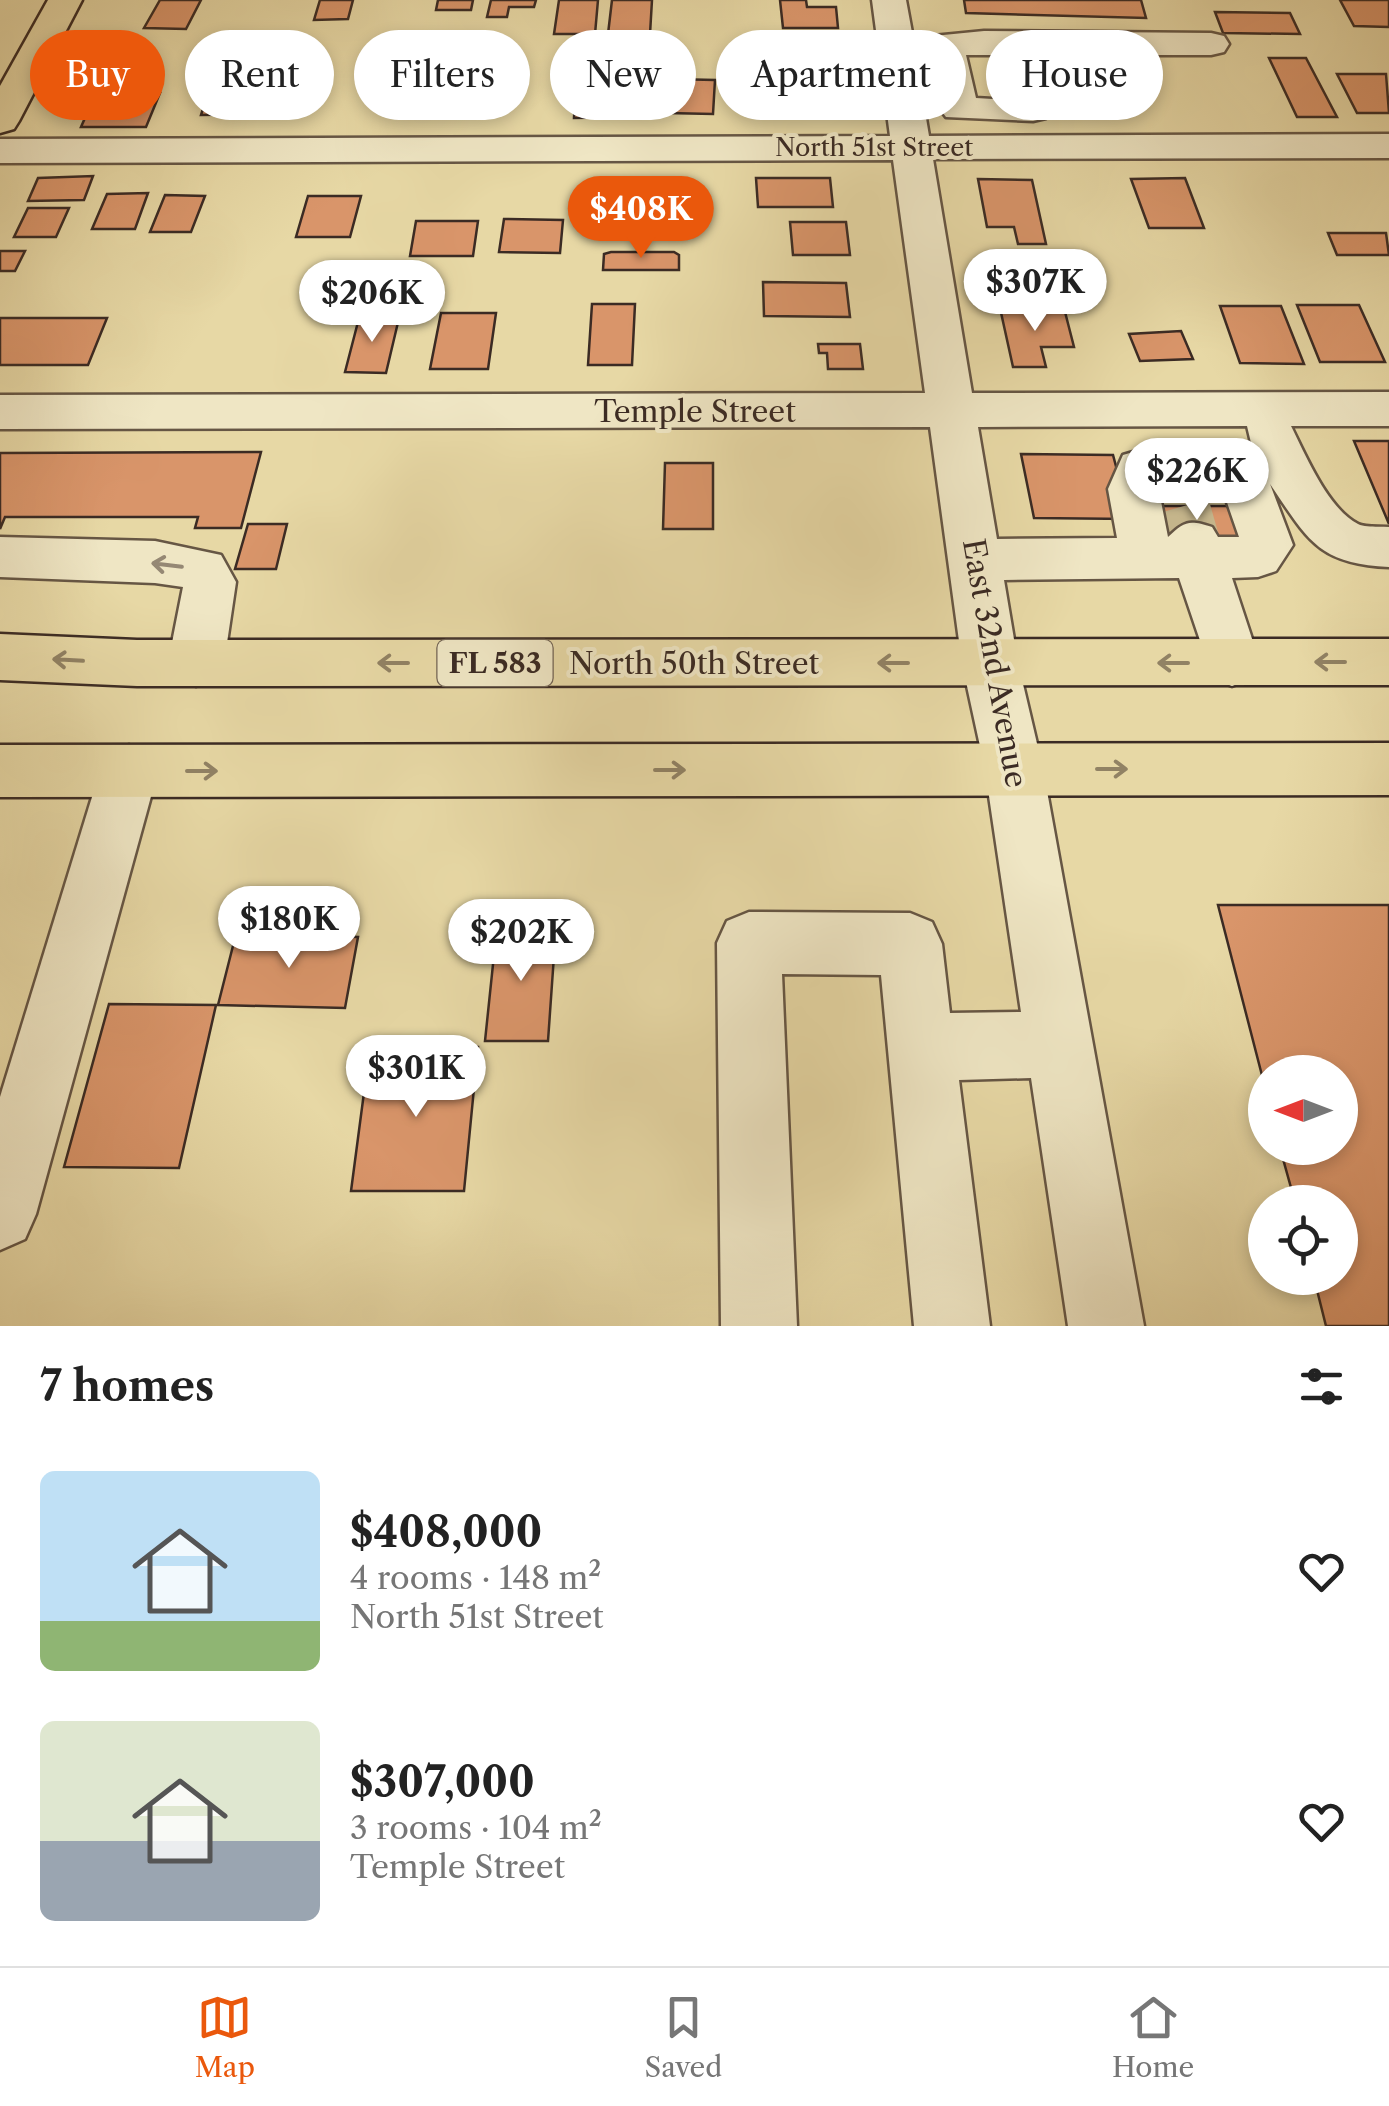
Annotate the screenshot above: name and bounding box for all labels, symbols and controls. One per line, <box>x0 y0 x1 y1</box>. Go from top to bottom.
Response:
chip: Buy <box>30 30 165 120</box>
chip: Rent <box>185 30 334 120</box>
chip: Filters <box>354 30 530 120</box>
chip: New <box>550 30 696 120</box>
chip: Apartment <box>716 30 966 120</box>
chip: House <box>986 30 1163 120</box>
street label: North 51st Street <box>775 132 973 163</box>
pin: $408K <box>571 176 711 261</box>
text: $408K <box>590 189 692 228</box>
pin: $307K <box>965 249 1105 334</box>
pin: $206K <box>302 260 442 345</box>
text: $307K <box>986 262 1084 301</box>
text: $206K <box>321 273 423 312</box>
street label: Temple Street <box>594 393 796 430</box>
pin: $226K <box>1127 438 1267 523</box>
text: $226K <box>1147 451 1247 490</box>
street label: East 32nd Avenue <box>955 536 1035 790</box>
one-way arrow <box>151 555 184 573</box>
road number: FL 583 <box>438 640 552 686</box>
street label: North 50th Street <box>569 645 819 682</box>
one-way arrow <box>52 650 84 669</box>
one-way arrow <box>1314 652 1346 672</box>
one-way arrow <box>377 654 410 672</box>
one-way arrow <box>877 654 910 672</box>
one-way arrow <box>1157 654 1190 672</box>
one-way arrow <box>652 760 685 780</box>
one-way arrow <box>1094 760 1127 778</box>
one-way arrow <box>186 762 218 780</box>
pin: $180K <box>219 886 359 971</box>
text: $180K <box>240 899 338 938</box>
pin: $202K <box>451 899 591 984</box>
text: $202K <box>470 912 572 951</box>
pin: $301K <box>346 1035 486 1120</box>
text: $301K <box>368 1048 464 1087</box>
north arrow <box>1248 1055 1358 1165</box>
map controls <box>1248 1055 1358 1295</box>
button: locate <box>1248 1185 1358 1295</box>
icon: filters <box>1294 1359 1349 1414</box>
text: 7 homes <box>40 1360 214 1412</box>
text: $408,000 <box>350 1506 542 1558</box>
icon: home <box>120 1511 240 1631</box>
icon: heart <box>1294 1544 1349 1599</box>
text: 4 rooms · 148 m² <box>350 1558 601 1597</box>
text: North 51st Street <box>350 1597 604 1636</box>
text: $307,000 <box>350 1756 535 1808</box>
icon: home <box>120 1761 240 1881</box>
icon: heart <box>1294 1794 1349 1849</box>
text: 3 rooms · 104 m² <box>350 1808 602 1847</box>
text: Temple Street <box>350 1847 565 1886</box>
tab: Map <box>195 1990 255 2084</box>
tab: Saved <box>645 1990 722 2084</box>
tab: Home <box>1112 1990 1194 2084</box>

